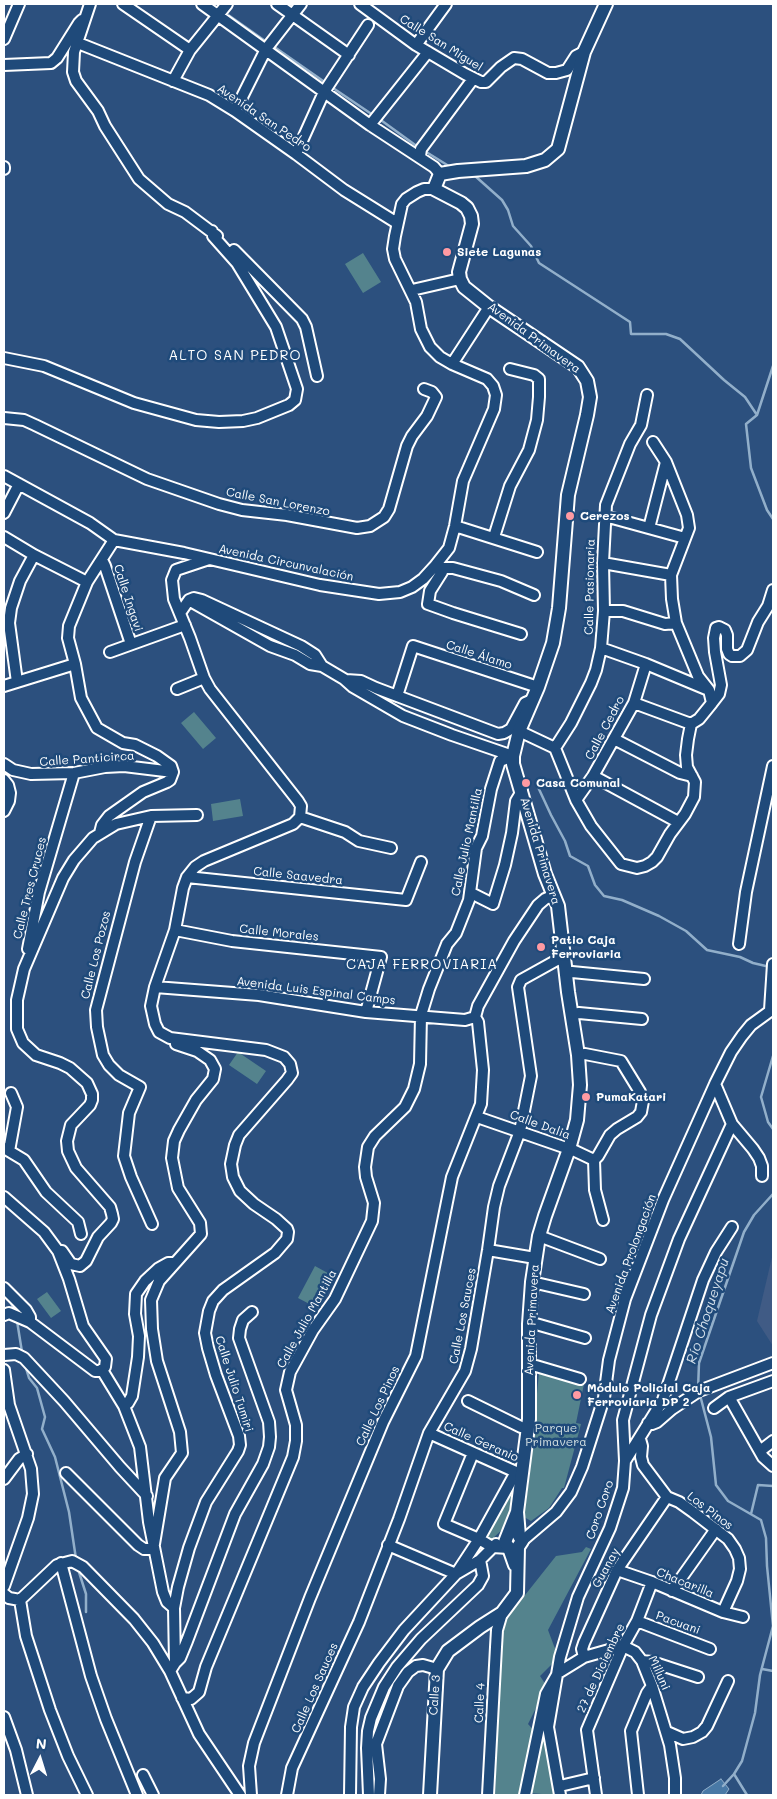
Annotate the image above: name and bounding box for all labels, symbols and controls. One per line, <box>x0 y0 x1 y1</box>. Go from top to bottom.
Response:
street label: Calle San Miguel <box>397 12 485 74</box>
street label: Avenida San Pedro <box>214 81 314 155</box>
place label: Siete Lagunas <box>457 245 541 259</box>
marker: Siete Lagunas <box>441 246 453 258</box>
street label: Avenida Primavera <box>485 299 583 377</box>
district label: ALTO SAN PEDRO <box>167 348 303 364</box>
street label: Calle San Lorenzo <box>225 485 331 519</box>
place label: Cerezos <box>580 509 630 523</box>
marker: Cerezos <box>564 510 576 522</box>
street label: Calle Pasionaria <box>582 539 598 635</box>
street label: Avenida Circunvalación <box>217 542 355 584</box>
street label: Calle Ingavi <box>110 563 146 633</box>
street label: Calle Álamo <box>444 638 514 672</box>
street label: Calle Cedro <box>582 694 628 762</box>
street label: Calle Panticirca <box>39 749 135 769</box>
place label: Casa Comunal <box>536 776 620 790</box>
marker: Casa Comunal <box>520 777 532 789</box>
street label: Calle Julio Mantilla <box>448 787 486 897</box>
street label: Avenida Primavera <box>517 796 563 906</box>
street label: Calle Tres Cruces <box>10 836 50 940</box>
street label: Calle Saavedra <box>253 864 343 888</box>
street label: Calle Los Pozos <box>78 909 114 1001</box>
street label: Calle Morales <box>239 922 319 944</box>
place label: Patio Caja Ferroviaria <box>551 933 621 961</box>
marker: Patio Caja Ferroviaria <box>535 941 547 953</box>
district label: CAJA FERROVIARIA <box>344 957 500 973</box>
street label: Avenida Luis Espinal Camps <box>236 974 396 1008</box>
place label: PumaKatari <box>596 1090 666 1104</box>
marker: PumaKatari <box>580 1091 592 1103</box>
street label: Calle Dalia <box>508 1107 572 1143</box>
street label: Avenida Prolongación <box>603 1192 659 1316</box>
water label: Río Choqueyapu <box>683 1256 733 1366</box>
street label: Avenida Primavera <box>522 1264 542 1376</box>
street label: Calle Julio Mantilla <box>274 1267 340 1371</box>
street label: Calle Los Sauces <box>447 1267 479 1365</box>
street label: Calle Julio Tumiri <box>212 1334 256 1434</box>
street label: Calle Los Pinos <box>353 1364 403 1448</box>
place label: Módulo Policial Caja Ferroviaria DP 2 <box>587 1381 710 1409</box>
marker: Módulo Policial Caja Ferroviaria DP 2 <box>571 1389 583 1401</box>
street label: Calle Geranio <box>441 1419 521 1465</box>
park label: Parque Primavera <box>525 1421 587 1449</box>
street label: Coro Coro <box>583 1479 617 1541</box>
street label: Los Pinos <box>684 1489 736 1533</box>
street label: Guanay <box>589 1546 623 1590</box>
street label: Chacarilla <box>654 1565 716 1601</box>
street label: Pacuani <box>654 1608 702 1638</box>
street label: 27 de Diciembre <box>574 1621 628 1715</box>
street label: Calle Los Sauces <box>289 1641 341 1735</box>
street label: Milluni <box>645 1654 673 1692</box>
street label: Calle 3 <box>426 1674 444 1716</box>
street label: Calle 4 <box>472 1682 488 1724</box>
north arrow <box>15 1734 65 1784</box>
text: N <box>35 1734 47 1753</box>

